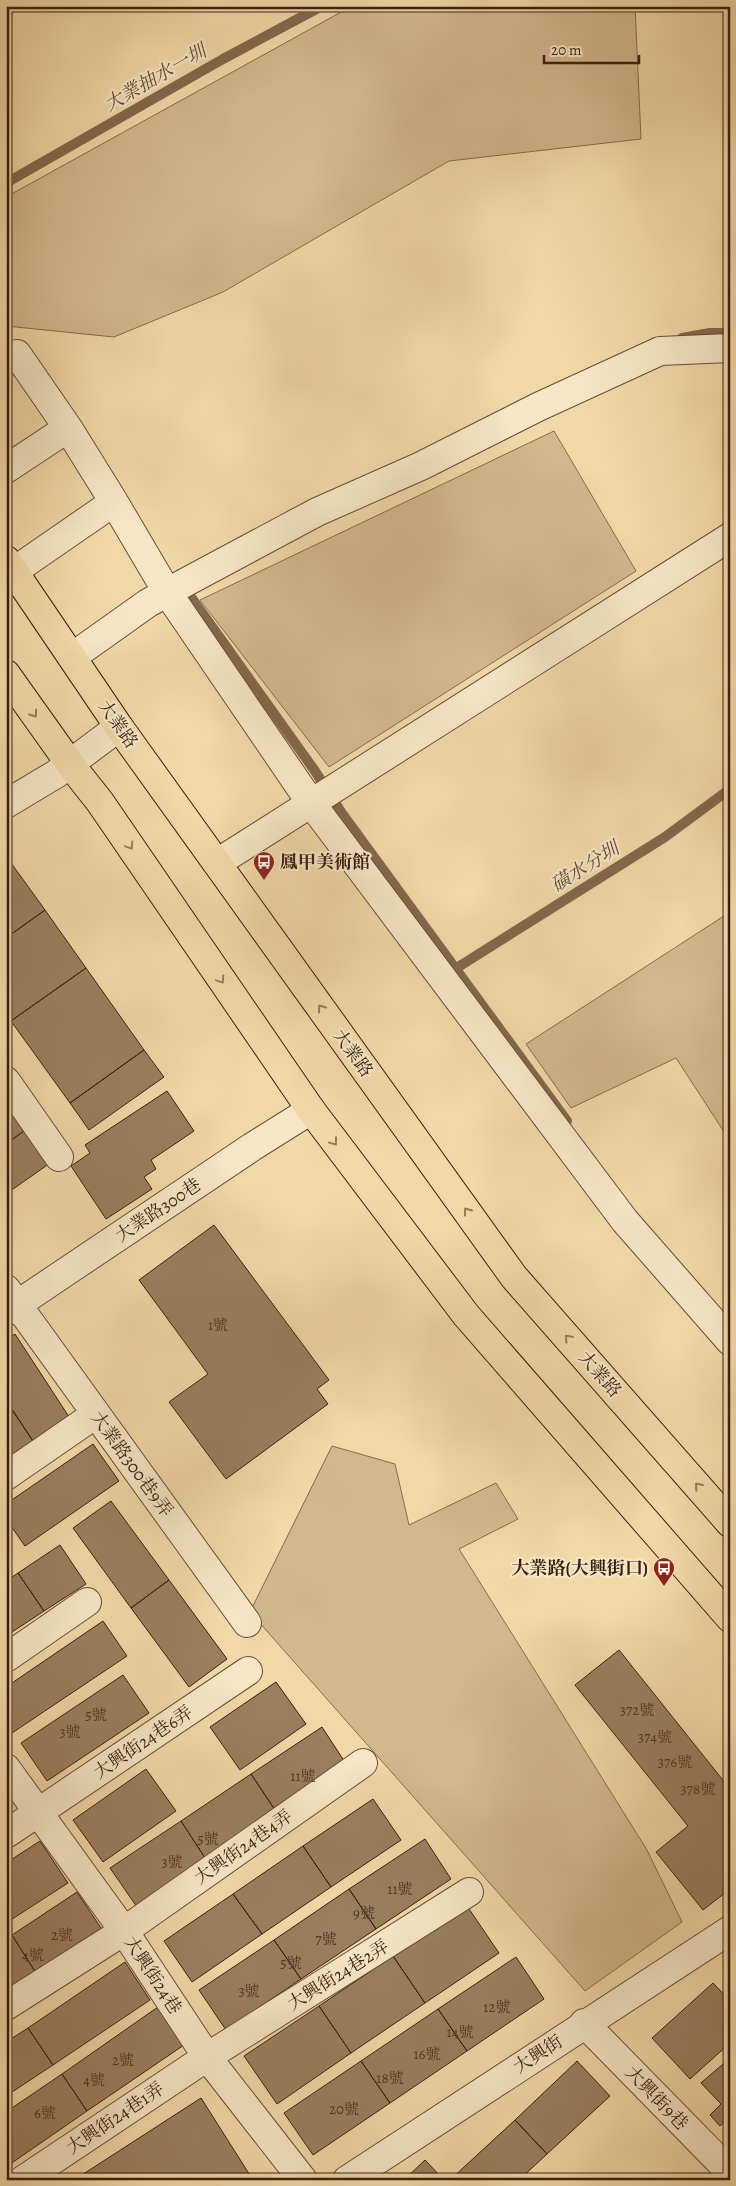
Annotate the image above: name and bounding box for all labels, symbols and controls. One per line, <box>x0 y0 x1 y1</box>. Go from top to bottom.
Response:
scale bar <box>544 32 638 64</box>
water label: 大業抽水一圳 <box>99 37 213 118</box>
text: 20 m <box>551 40 582 60</box>
street label: 大業路 <box>93 695 143 753</box>
one-way arrow <box>28 708 37 718</box>
water label: 磺水分圳 <box>546 834 627 898</box>
one-way arrow <box>123 841 133 850</box>
bus stop icon: 鳳甲美術館 <box>252 850 276 881</box>
place label: 鳳甲美術館 <box>280 850 370 874</box>
one-way arrow <box>215 974 224 984</box>
one-way arrow <box>318 1004 327 1013</box>
street label: 大業路 <box>327 1024 379 1082</box>
one-way arrow <box>329 1136 337 1145</box>
street label: 大業路300巷 <box>110 1172 206 1248</box>
one-way arrow <box>464 1207 473 1216</box>
house number: 1號 <box>208 1315 228 1335</box>
one-way arrow <box>564 1334 573 1343</box>
street label: 大業路 <box>573 1346 627 1402</box>
street label: 大業路300巷9弄 <box>86 1406 178 1522</box>
one-way arrow <box>694 1483 703 1492</box>
place label: 大業路(大興街口) <box>512 1556 648 1580</box>
bus stop icon: 大業路(大興街口) <box>652 1556 676 1587</box>
street label: 大興街24巷6弄 <box>89 1700 197 1784</box>
house number: 372號 <box>620 1700 654 1720</box>
house number: 5號 <box>85 1705 107 1725</box>
house number: 3號 <box>59 1722 81 1742</box>
house number: 374號 <box>638 1727 672 1747</box>
house number: 376號 <box>658 1752 692 1772</box>
house number: 11號 <box>290 1766 316 1786</box>
house number: 378號 <box>681 1779 715 1799</box>
street label: 大興街24巷4弄 <box>189 1804 297 1890</box>
house number: 5號 <box>197 1829 219 1849</box>
house number: 3號 <box>161 1852 183 1872</box>
house number: 11號 <box>387 1879 413 1899</box>
house number: 9號 <box>353 1903 375 1923</box>
house number: 2號 <box>51 1925 73 1945</box>
house number: 7號 <box>315 1929 337 1949</box>
street label: 大興街24巷 <box>119 1931 187 2019</box>
street label: 大興街24巷2弄 <box>283 1934 393 2016</box>
house number: 4號 <box>22 1945 44 1965</box>
house number: 5號 <box>280 1953 302 1973</box>
house number: 3號 <box>238 1981 260 2001</box>
house number: 12號 <box>483 1997 511 2017</box>
house number: 14號 <box>447 2022 473 2042</box>
street label: 大興街 <box>509 2029 567 2079</box>
house number: 16號 <box>413 2044 441 2064</box>
house number: 2號 <box>112 2050 134 2070</box>
street label: 大興街9巷 <box>621 2061 693 2135</box>
house number: 18號 <box>376 2068 404 2088</box>
house number: 4號 <box>83 2070 105 2090</box>
street label: 大興街24巷1弄 <box>62 2076 168 2160</box>
house number: 20號 <box>329 2099 359 2119</box>
house number: 6號 <box>34 2103 56 2123</box>

